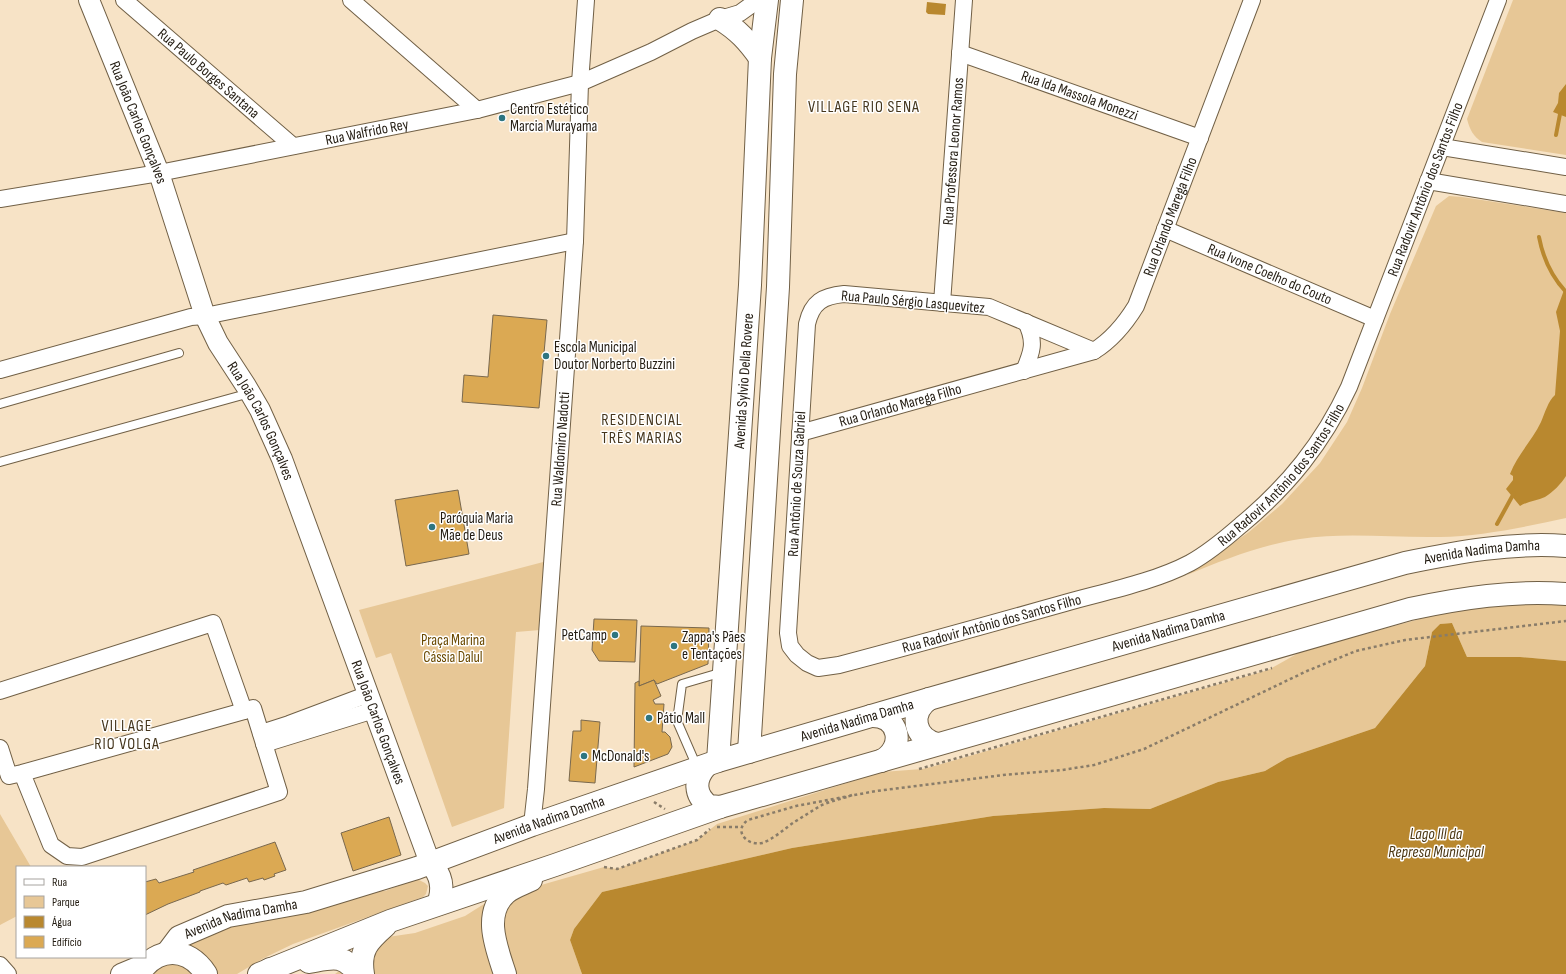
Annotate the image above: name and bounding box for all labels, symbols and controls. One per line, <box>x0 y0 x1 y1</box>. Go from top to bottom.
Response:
street label: Rua Paulo Borges Santana <box>154 24 264 123</box>
street label: Rua João Carlos Gonçalves <box>105 58 171 186</box>
street label: Rua Ida Massola Monezzi <box>1019 66 1141 125</box>
street label: Rua Professora Leonor Ramos <box>938 77 968 226</box>
district label: VILLAGE RIO SENA <box>808 98 920 117</box>
place label: Centro Estético Marcia Murayama <box>510 100 598 136</box>
street label: Rua Radovir Antônio dos Santos Filho <box>1383 100 1467 279</box>
marker: Centro Estético Marcia Murayama <box>497 113 507 123</box>
street label: Rua Walfrido Rey <box>324 114 410 149</box>
street label: Rua Orlando Marega Filho <box>1139 154 1201 279</box>
street label: Rua Ivone Coelho do Couto <box>1205 239 1335 309</box>
street label: Rua Paulo Sérgio Lasquevitez <box>840 286 986 318</box>
street label: Avenida Sylvio Della Rovere <box>729 313 758 450</box>
place label: Escola Municipal Doutor Norberto Buzzini <box>554 338 675 374</box>
marker: Escola Municipal Doutor Norberto Buzzini <box>541 351 551 361</box>
street label: Rua João Carlos Gonçalves <box>223 358 298 483</box>
street label: Rua Orlando Marega Filho <box>837 379 963 431</box>
street label: Rua Waldomiro Nadotti <box>547 391 574 507</box>
street label: Rua Radovir Antônio dos Santos Filho <box>1214 400 1349 550</box>
district label: RESIDENCIAL TRÊS MARIAS <box>601 411 683 448</box>
street label: Rua Antônio de Souza Gabriel <box>784 411 810 557</box>
place label: Paróquia Maria Mãe de Deus <box>440 509 513 545</box>
marker: Paróquia Maria Mãe de Deus <box>427 522 437 532</box>
street label: Avenida Nadima Damha <box>1421 536 1540 569</box>
street label: Rua Radovir Antônio dos Santos Filho <box>900 590 1083 657</box>
street label: Avenida Nadima Damha <box>1109 605 1227 656</box>
place label: PetCamp <box>561 626 607 645</box>
place label: Zappa's Pães e Tentações <box>682 628 745 664</box>
marker: PetCamp <box>610 630 620 640</box>
park label: Praça Marina Cássia Dalul <box>421 631 485 667</box>
marker: Zappa's Pães e Tentações <box>669 641 679 651</box>
street label: Rua João Carlos Gonçalves <box>347 658 410 787</box>
street label: Avenida Nadima Damha <box>797 695 916 746</box>
place label: Pátio Mall <box>657 709 705 728</box>
marker: Pátio Mall <box>644 713 654 723</box>
district label: VILLAGE RIO VOLGA <box>94 717 160 754</box>
place label: McDonald's <box>592 747 650 766</box>
marker: McDonald's <box>579 751 589 761</box>
street label: Avenida Nadima Damha <box>489 791 607 849</box>
water label: Lago III da Represa Municipal <box>1388 825 1485 862</box>
legend <box>16 866 146 958</box>
text: Rua <box>52 875 68 890</box>
street label: Avenida Nadima Damha <box>180 894 299 944</box>
text: Parque <box>52 895 80 910</box>
text: Água <box>51 915 72 930</box>
text: Edifício <box>52 935 82 950</box>

